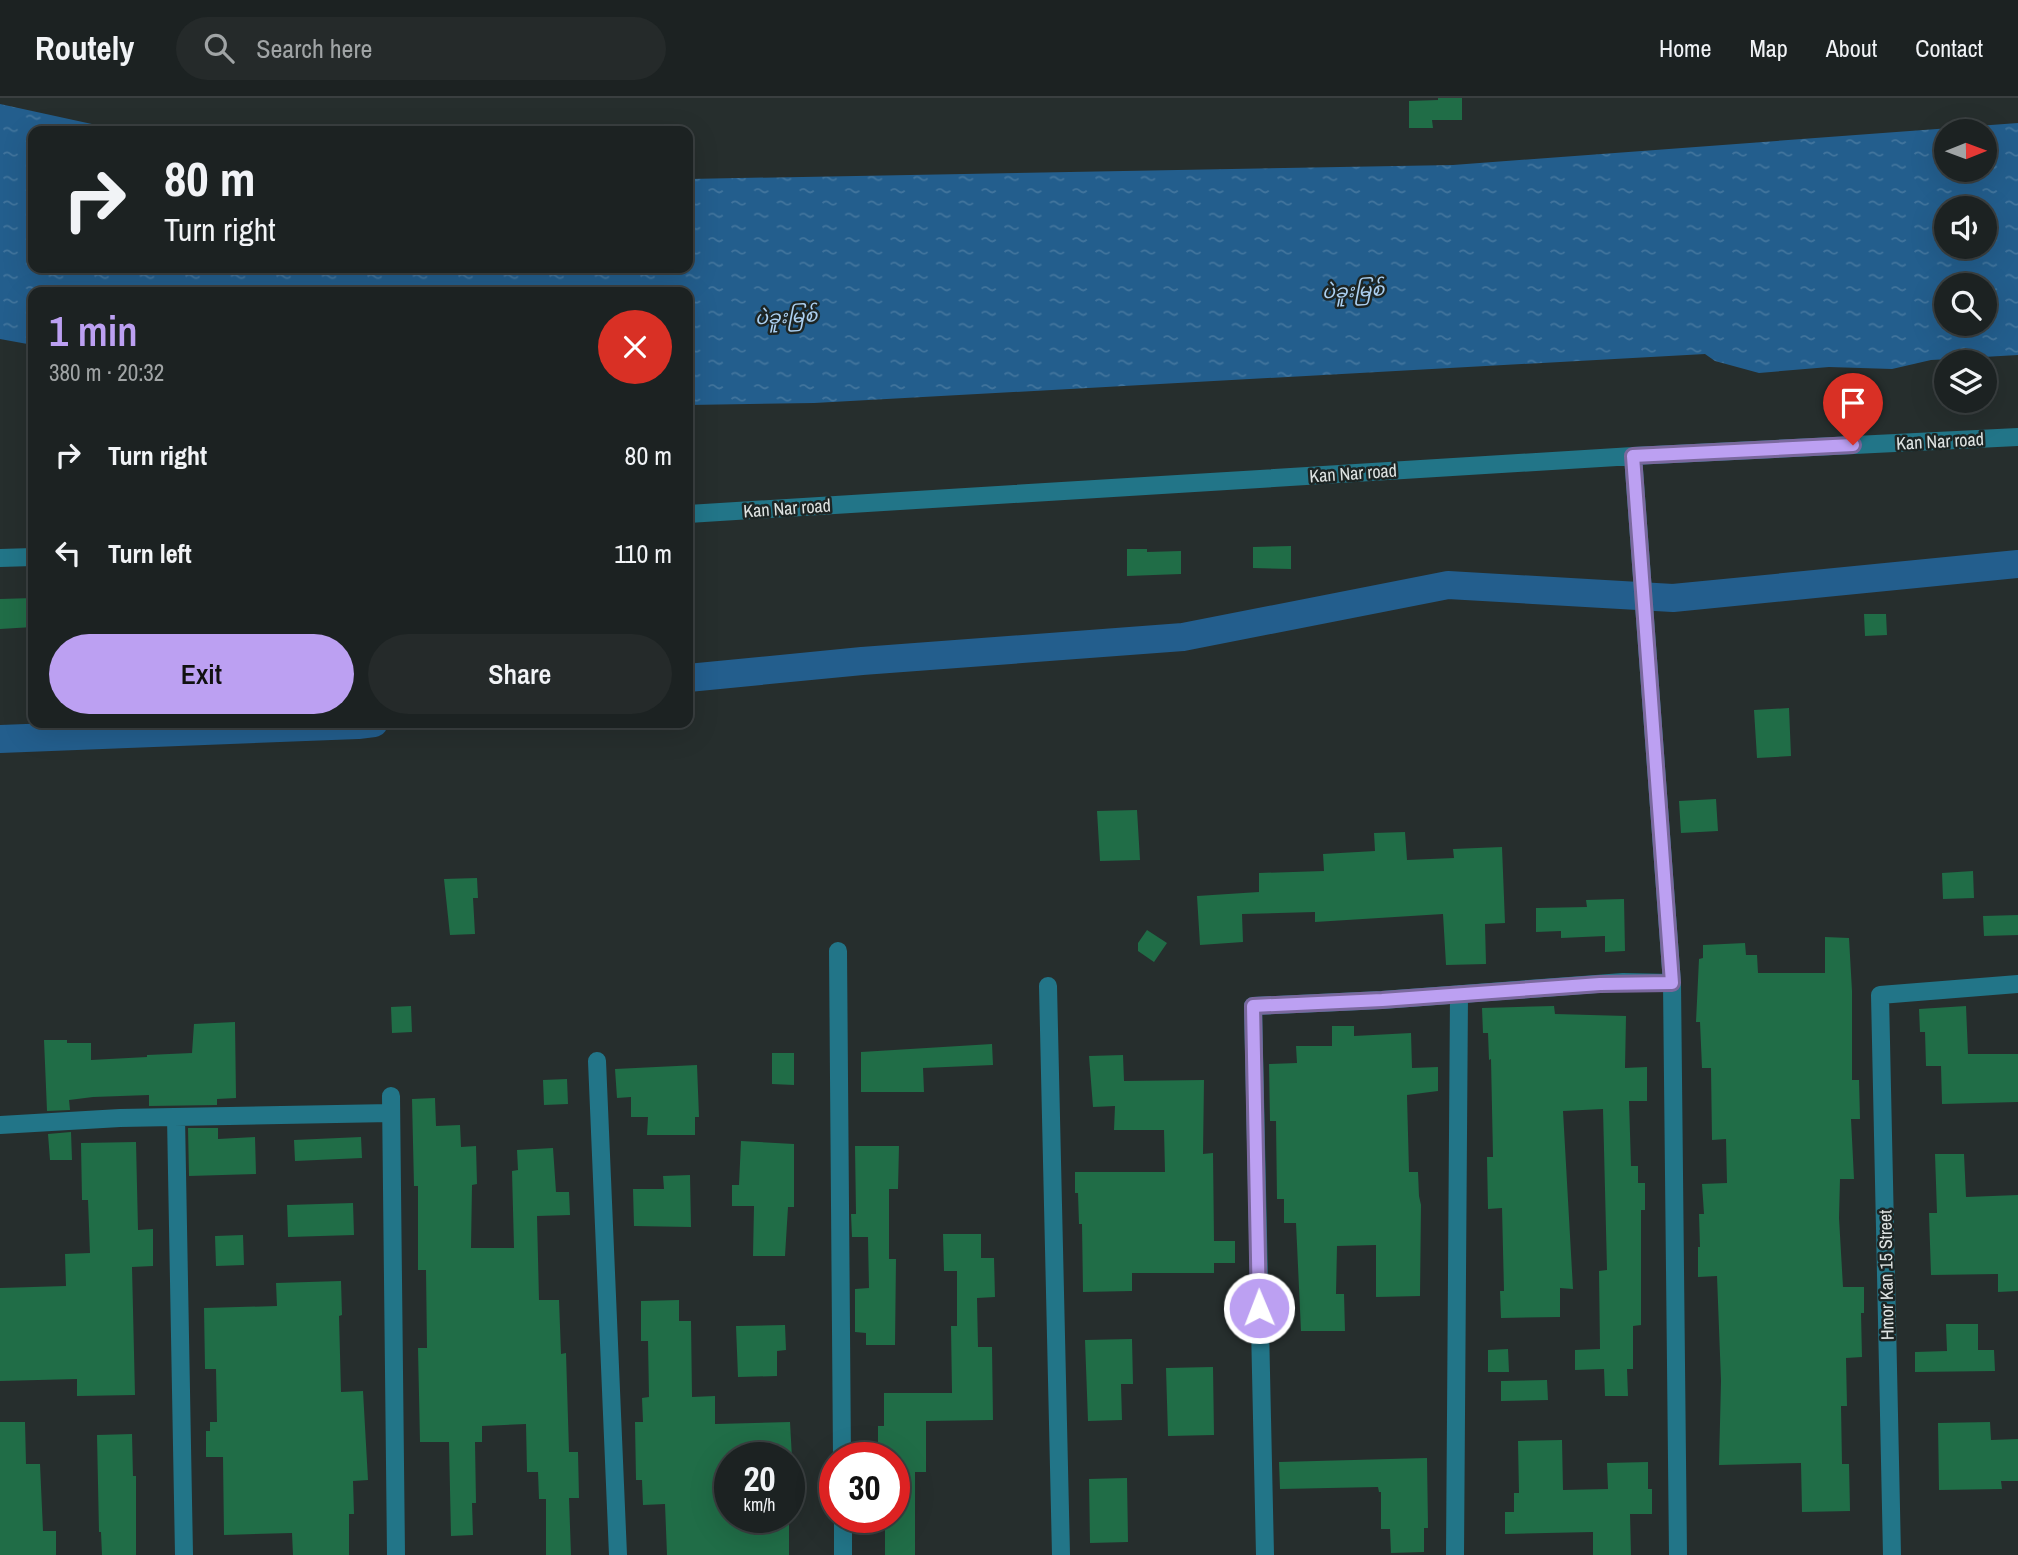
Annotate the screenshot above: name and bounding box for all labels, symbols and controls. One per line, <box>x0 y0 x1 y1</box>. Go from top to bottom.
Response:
search box <box>176 17 666 80</box>
text: Routely <box>35 26 134 70</box>
icon: search <box>200 29 238 67</box>
text: Search here <box>256 31 372 66</box>
text: Home <box>1659 32 1711 64</box>
text: Map <box>1749 32 1788 64</box>
text: About <box>1826 32 1877 64</box>
text: Contact <box>1915 32 1983 64</box>
north arrow <box>1934 119 1997 182</box>
map controls <box>1934 119 1997 413</box>
text: 80 m <box>164 145 256 211</box>
icon: right <box>49 154 140 245</box>
button: sound <box>1934 196 1997 259</box>
text: Turn right <box>164 208 276 251</box>
button: search <box>1934 273 1997 336</box>
water label: ပဲခူးမြစ် <box>1321 275 1386 308</box>
water label: ပဲခူးမြစ် <box>754 301 819 334</box>
text: 1 min <box>49 303 138 359</box>
button: close <box>598 310 672 384</box>
button: layers <box>1934 350 1997 413</box>
text: 380 m · 20:32 <box>49 357 164 388</box>
pin <box>1823 373 1883 445</box>
icon: arrive <box>1834 384 1872 422</box>
street label: Kan Nar road <box>1896 426 1984 456</box>
icon: right <box>49 436 87 474</box>
text: Turn right <box>108 438 207 473</box>
text: 80 m <box>625 438 672 473</box>
street label: Kan Nar road <box>1308 457 1398 489</box>
street label: Kan Nar road <box>742 492 832 524</box>
icon: left <box>49 534 87 572</box>
text: Turn left <box>108 536 192 571</box>
text: 110 m <box>614 536 672 571</box>
button: Exit <box>49 634 354 714</box>
button: Share <box>368 634 672 714</box>
street label: Hmor Kan 15 Street <box>1872 1210 1900 1340</box>
position arrow <box>1222 1271 1296 1345</box>
speed limit sign: 30 <box>819 1442 910 1533</box>
text: 20 <box>744 1455 775 1502</box>
text: km/h <box>744 1492 776 1517</box>

